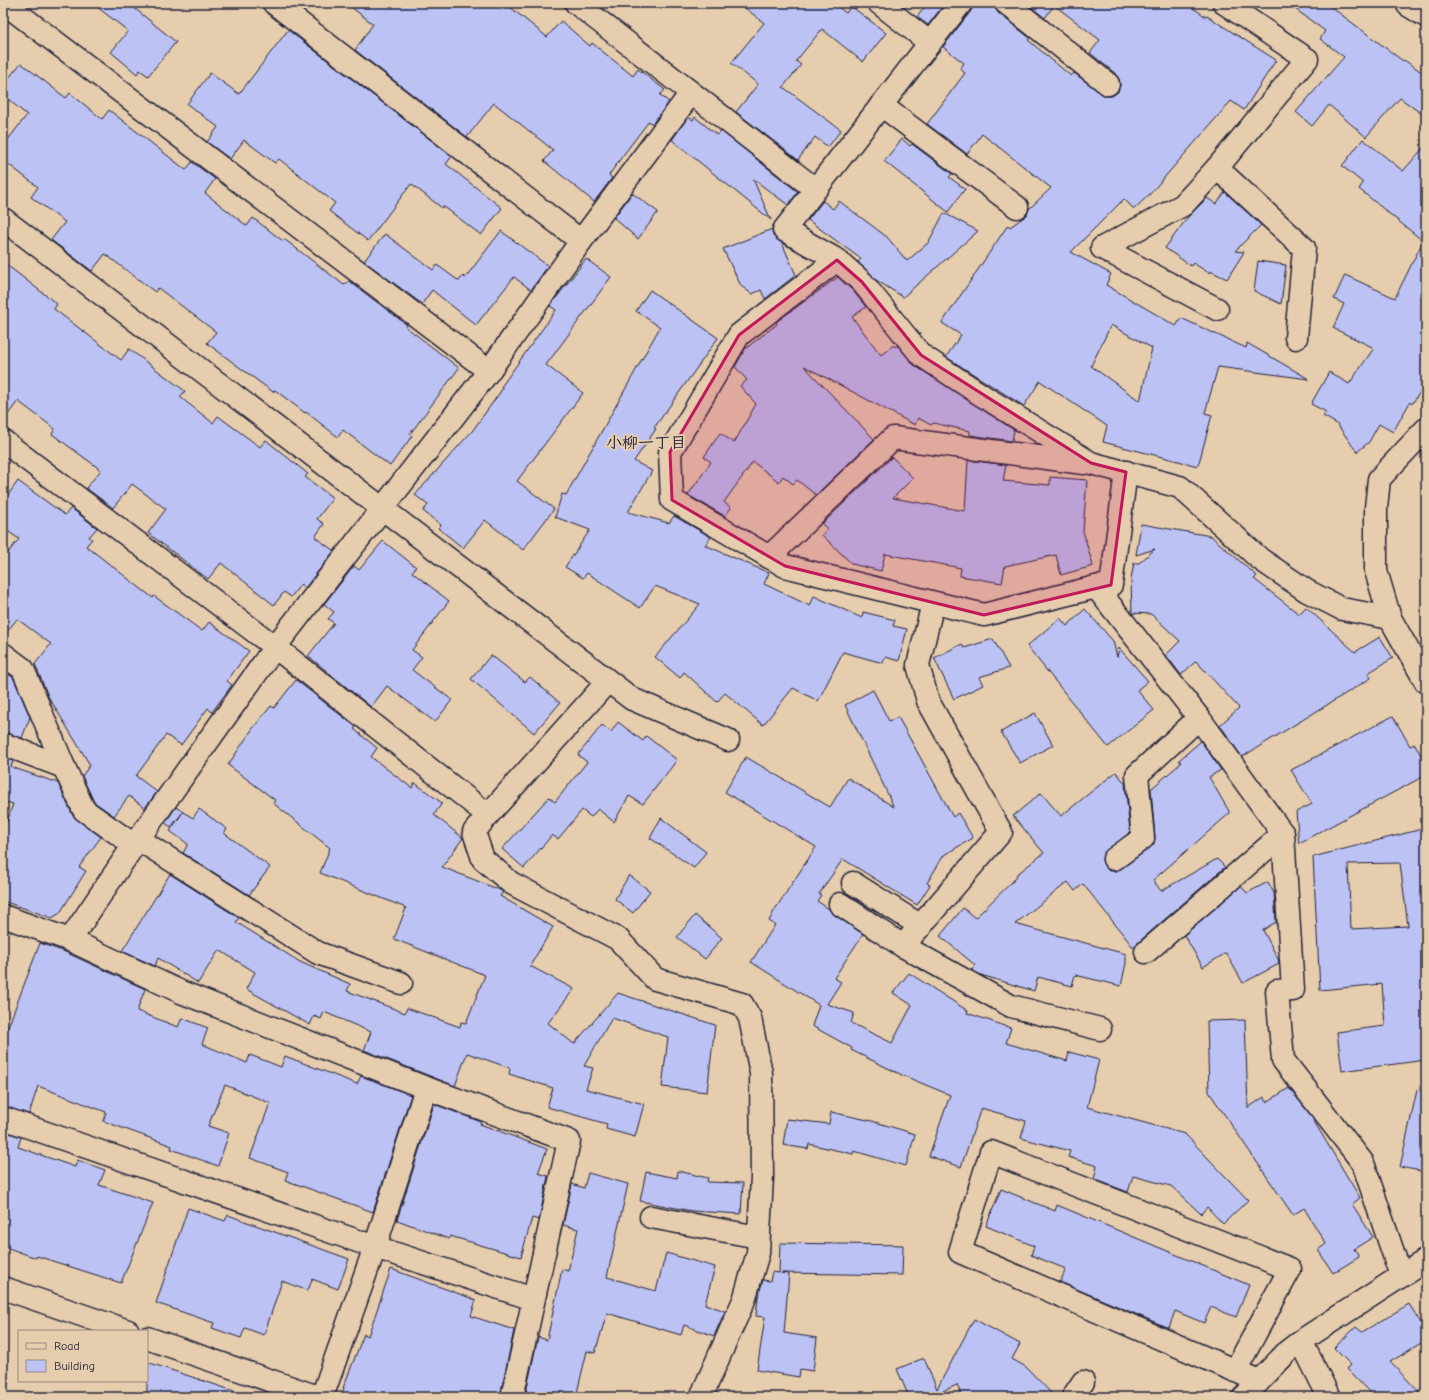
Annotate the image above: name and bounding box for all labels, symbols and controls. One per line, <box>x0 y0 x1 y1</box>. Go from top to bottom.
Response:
district label: 小柳一丁目 <box>606 434 686 452</box>
legend <box>18 1330 148 1382</box>
text: Road <box>54 1339 80 1353</box>
text: Building <box>54 1359 95 1373</box>

